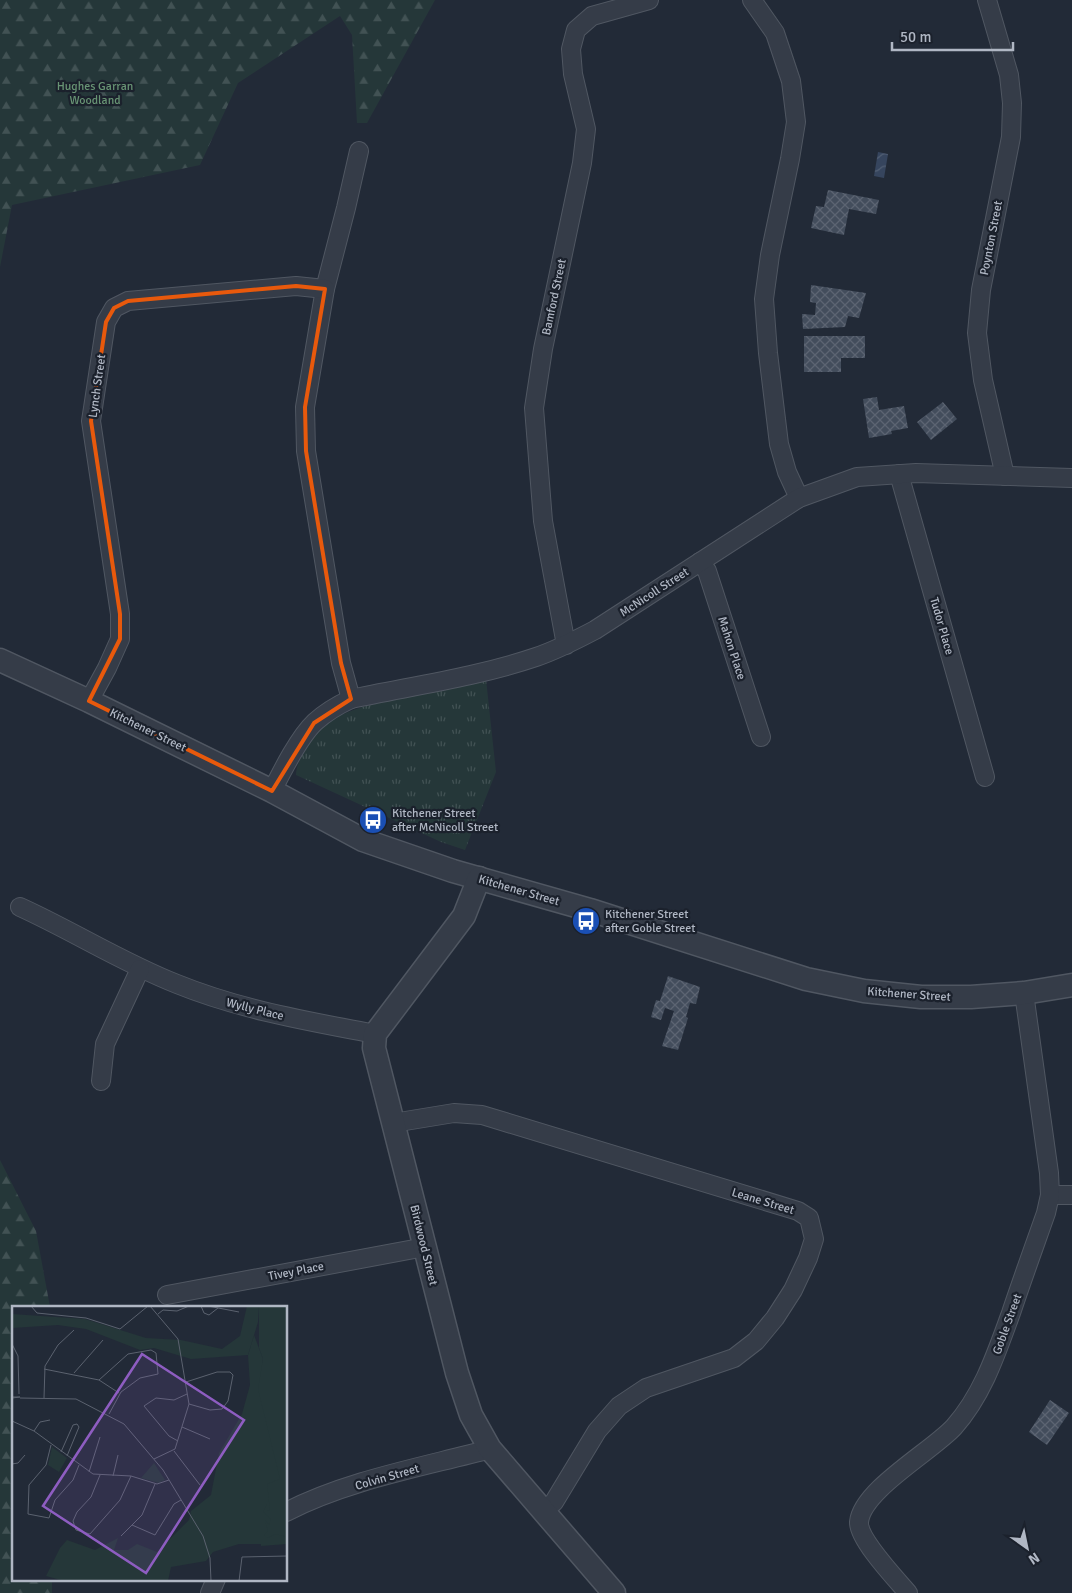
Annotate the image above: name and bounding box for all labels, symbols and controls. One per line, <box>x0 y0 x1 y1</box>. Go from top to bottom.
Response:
scale bar <box>892 20 1013 52</box>
text: 50 m <box>900 28 931 46</box>
park label: Hughes Garran Woodland <box>57 79 133 108</box>
street label: Poynton Street <box>977 200 1006 277</box>
street label: Bamford Street <box>539 258 570 337</box>
street label: Lynch Street <box>86 353 109 419</box>
street label: McNicoll Street <box>617 565 692 620</box>
street label: Tudor Place <box>926 596 957 657</box>
street label: Mahon Place <box>714 615 749 682</box>
street label: Kitchener Street <box>107 705 189 755</box>
bus stop icon: Kitchener Street after McNicoll Street <box>358 805 388 835</box>
place label: Kitchener Street after McNicoll Street <box>392 806 498 835</box>
street label: Kitchener Street <box>477 872 561 909</box>
bus stop icon: Kitchener Street after Goble Street <box>571 906 601 936</box>
place label: Kitchener Street after Goble Street <box>605 907 695 936</box>
street label: Kitchener Street <box>867 984 951 1005</box>
street label: Wylly Place <box>225 995 285 1024</box>
street label: Leane Street <box>730 1185 796 1218</box>
street label: Birdwood Street <box>406 1203 441 1287</box>
street label: Tivey Place <box>267 1259 325 1284</box>
street label: Goble Street <box>990 1292 1025 1357</box>
inset map <box>12 1306 288 1580</box>
street label: Colvin Street <box>353 1461 421 1494</box>
north arrow <box>1002 1523 1052 1573</box>
text: N <box>1025 1549 1043 1568</box>

